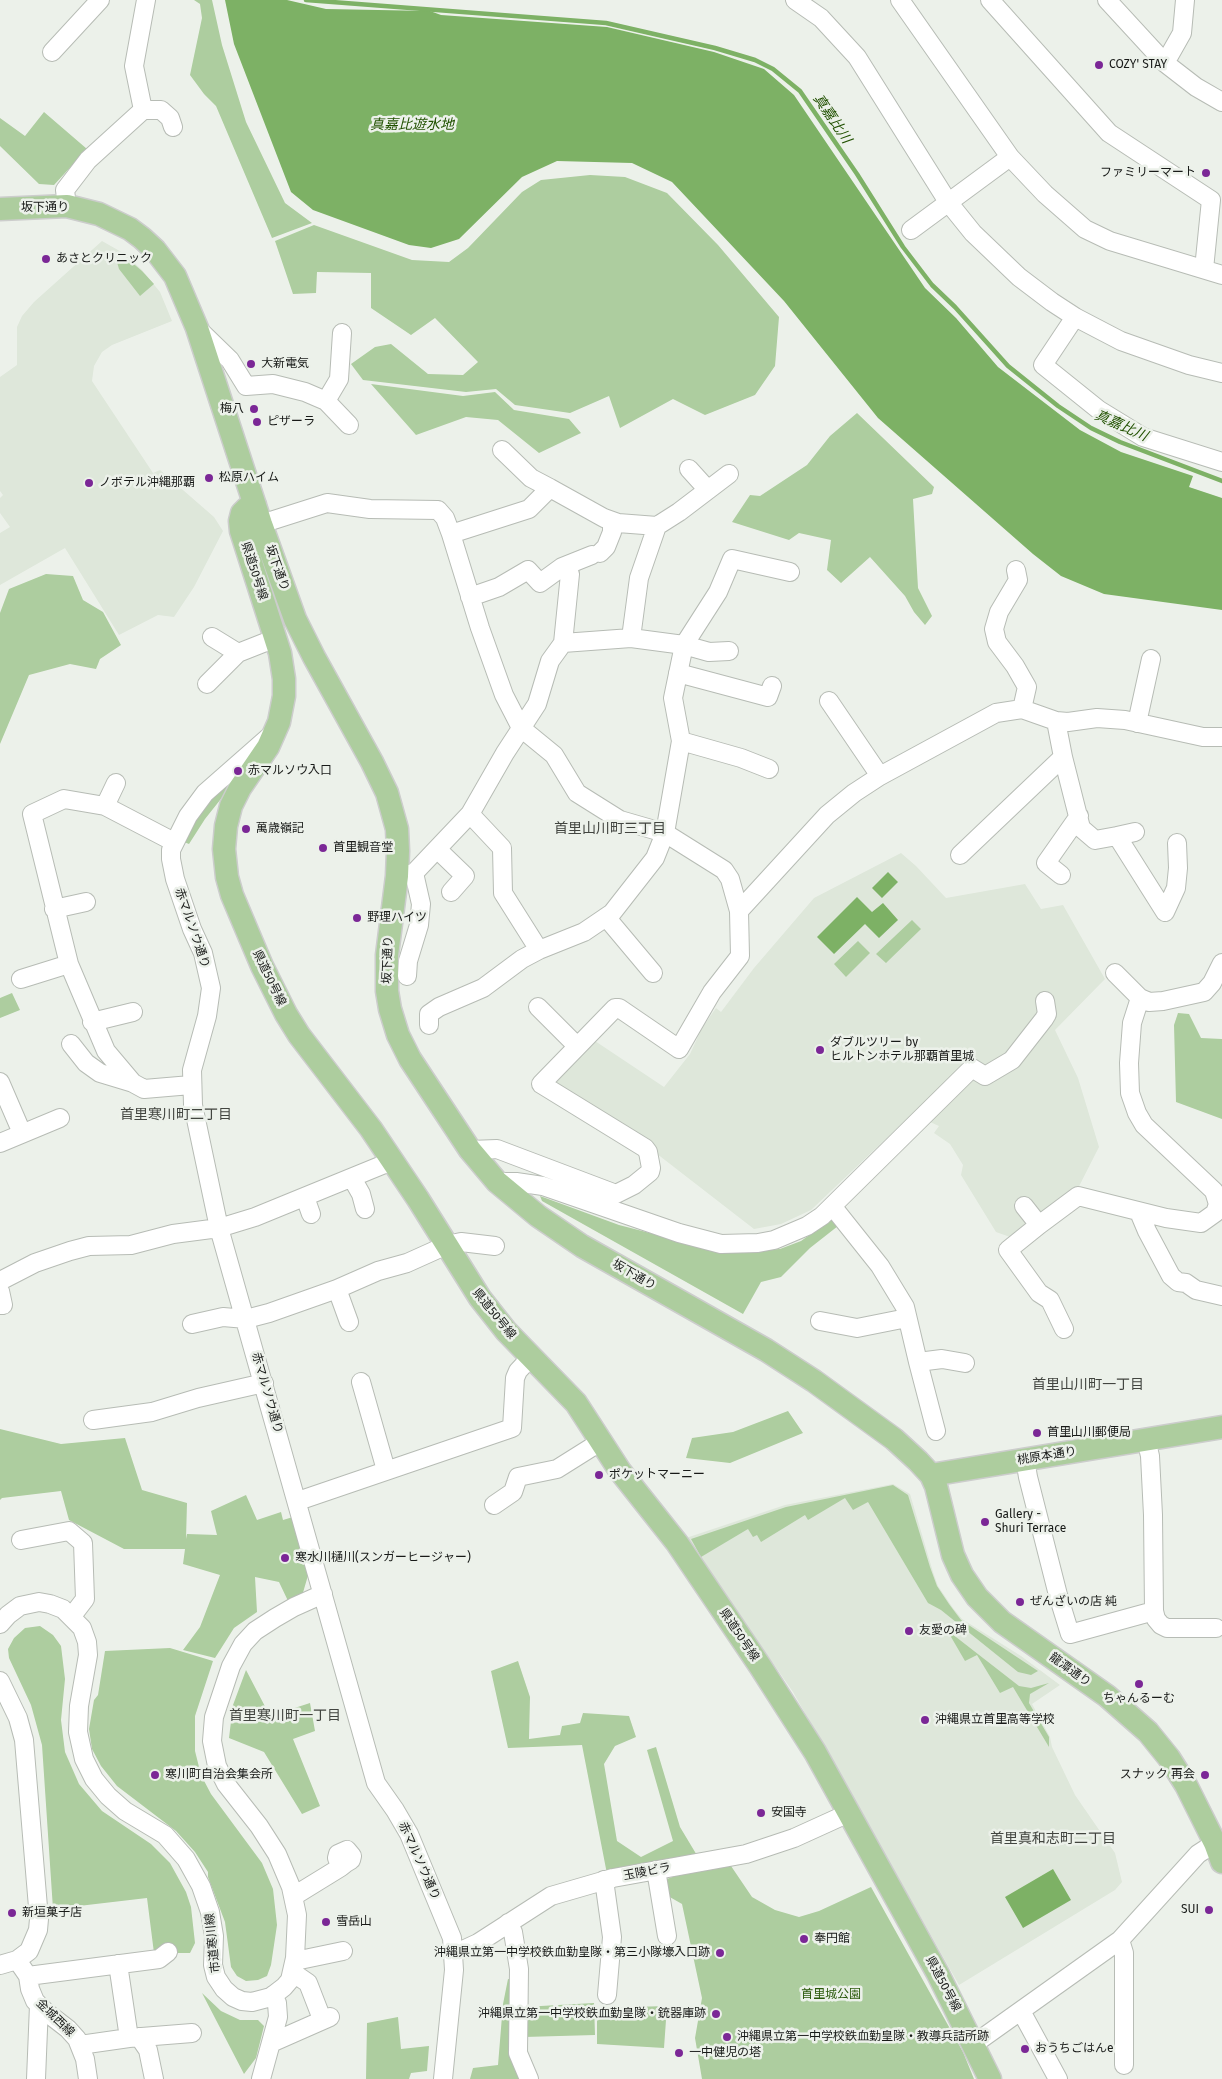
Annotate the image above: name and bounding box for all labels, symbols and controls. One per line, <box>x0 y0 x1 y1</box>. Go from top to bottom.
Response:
place label: COZY' STAY <box>1109 58 1167 72</box>
marker: COZY' STAY <box>1093 59 1105 71</box>
water label: 真嘉比川 <box>809 91 855 147</box>
water label: 真嘉比遊水地 <box>370 117 454 133</box>
place label: ファミリーマート <box>1100 166 1196 180</box>
marker: ファミリーマート <box>1200 167 1212 179</box>
street label: 坂下通り <box>21 201 69 215</box>
place label: あさとクリニック <box>56 252 152 266</box>
marker: あさとクリニック <box>40 253 52 265</box>
place label: 大新電気 <box>261 357 309 371</box>
marker: 大新電気 <box>245 358 257 370</box>
place label: 梅八 <box>220 402 244 416</box>
marker: 梅八 <box>248 403 260 415</box>
water label: 真嘉比川 <box>1092 407 1150 445</box>
place label: ピザーラ <box>267 415 315 429</box>
marker: ピザーラ <box>251 416 263 428</box>
place label: 松原ハイム <box>219 471 279 485</box>
marker: 松原ハイム <box>203 472 215 484</box>
place label: ノボテル沖縄那覇 <box>99 476 195 490</box>
marker: ノボテル沖縄那覇 <box>83 477 95 489</box>
street label: 県道50号線 <box>238 540 270 602</box>
street label: 坂下通り <box>262 543 292 593</box>
place label: 赤マルソウ入口 <box>248 764 332 778</box>
marker: 赤マルソウ入口 <box>232 765 244 777</box>
district label: 首里山川町三丁目 <box>554 821 666 837</box>
place label: 萬歳嶺記 <box>256 822 304 836</box>
marker: 萬歳嶺記 <box>240 823 252 835</box>
place label: 首里観音堂 <box>333 841 393 855</box>
marker: 首里観音堂 <box>317 842 329 854</box>
street label: 赤マルソウ通り <box>172 886 212 970</box>
place label: 野理ハイツ <box>367 911 427 925</box>
marker: 野理ハイツ <box>351 912 363 924</box>
street label: 坂下通り <box>380 936 396 984</box>
street label: 県道50号線 <box>249 948 289 1008</box>
place label: ダブルツリー by ヒルトンホテル那覇首里城 <box>830 1036 974 1064</box>
marker: ダブルツリー by ヒルトンホテル那覇首里城 <box>814 1044 826 1056</box>
district label: 首里寒川町二丁目 <box>120 1107 232 1123</box>
street label: 坂下通り <box>610 1257 658 1293</box>
street label: 県道50号線 <box>469 1286 519 1342</box>
street label: 赤マルソウ通り <box>249 1351 285 1435</box>
district label: 首里山川町一丁目 <box>1032 1377 1144 1393</box>
place label: 首里山川郵便局 <box>1047 1426 1131 1440</box>
marker: 首里山川郵便局 <box>1031 1427 1043 1439</box>
street label: 桃原本通り <box>1016 1444 1078 1468</box>
place label: ポケットマーニー <box>609 1468 705 1482</box>
marker: ポケットマーニー <box>593 1469 605 1481</box>
place label: Gallery - Shuri Terrace <box>995 1508 1066 1536</box>
marker: Gallery - Shuri Terrace <box>979 1516 991 1528</box>
place label: 寒水川樋川(スンガーヒージャー) <box>295 1551 471 1565</box>
marker: 寒水川樋川(スンガーヒージャー) <box>279 1552 291 1564</box>
place label: ぜんざいの店 純 <box>1030 1595 1117 1609</box>
marker: ぜんざいの店 純 <box>1014 1596 1026 1608</box>
street label: 県道50号線 <box>716 1606 762 1664</box>
place label: 友愛の碑 <box>919 1624 967 1638</box>
marker: 友愛の碑 <box>903 1625 915 1637</box>
street label: 龍潭通り <box>1046 1650 1094 1690</box>
marker: ちゃんるーむ <box>1133 1678 1145 1690</box>
place label: ちゃんるーむ <box>1103 1692 1175 1706</box>
district label: 首里寒川町一丁目 <box>229 1708 341 1724</box>
place label: 沖縄県立首里高等学校 <box>935 1713 1055 1727</box>
marker: 沖縄県立首里高等学校 <box>919 1714 931 1726</box>
place label: 寒川町自治会集会所 <box>165 1768 273 1782</box>
place label: スナック 再会 <box>1120 1768 1195 1782</box>
marker: 寒川町自治会集会所 <box>149 1769 161 1781</box>
marker: スナック 再会 <box>1199 1769 1211 1781</box>
place label: 安国寺 <box>771 1806 807 1820</box>
marker: 安国寺 <box>755 1807 767 1819</box>
street label: 赤マルソウ通り <box>395 1820 443 1902</box>
district label: 首里真和志町二丁目 <box>990 1831 1116 1847</box>
street label: 玉陵ビラ <box>622 1860 672 1884</box>
place label: SUI <box>1181 1903 1199 1917</box>
marker: SUI <box>1203 1904 1215 1916</box>
place label: 新垣菓子店 <box>22 1906 82 1920</box>
marker: 新垣菓子店 <box>6 1907 18 1919</box>
street label: 市道寒川線 <box>203 1912 223 1974</box>
place label: 雪岳山 <box>336 1915 372 1929</box>
marker: 雪岳山 <box>320 1916 332 1928</box>
place label: 奉円館 <box>814 1932 850 1946</box>
marker: 奉円館 <box>798 1933 810 1945</box>
place label: 沖縄県立第一中学校鉄血勤皇隊・第三小隊壕入口跡 <box>434 1946 710 1960</box>
marker: 沖縄県立第一中学校鉄血勤皇隊・第三小隊壕入口跡 <box>714 1947 726 1959</box>
street label: 県道50号線 <box>922 1954 964 2014</box>
park label: 首里城公園 <box>801 1988 861 2002</box>
street label: 金城西線 <box>33 1996 77 2040</box>
place label: 沖縄県立第一中学校鉄血勤皇隊・銃器庫跡 <box>478 2007 706 2021</box>
marker: 沖縄県立第一中学校鉄血勤皇隊・銃器庫跡 <box>710 2008 722 2020</box>
place label: 沖縄県立第一中学校鉄血勤皇隊・教導兵詰所跡 <box>737 2030 989 2044</box>
marker: 沖縄県立第一中学校鉄血勤皇隊・教導兵詰所跡 <box>721 2031 733 2043</box>
place label: おうちごはんe <box>1035 2042 1114 2056</box>
marker: おうちごはんe <box>1019 2043 1031 2055</box>
place label: 一中健児の塔 <box>689 2046 761 2060</box>
marker: 一中健児の塔 <box>673 2047 685 2059</box>

